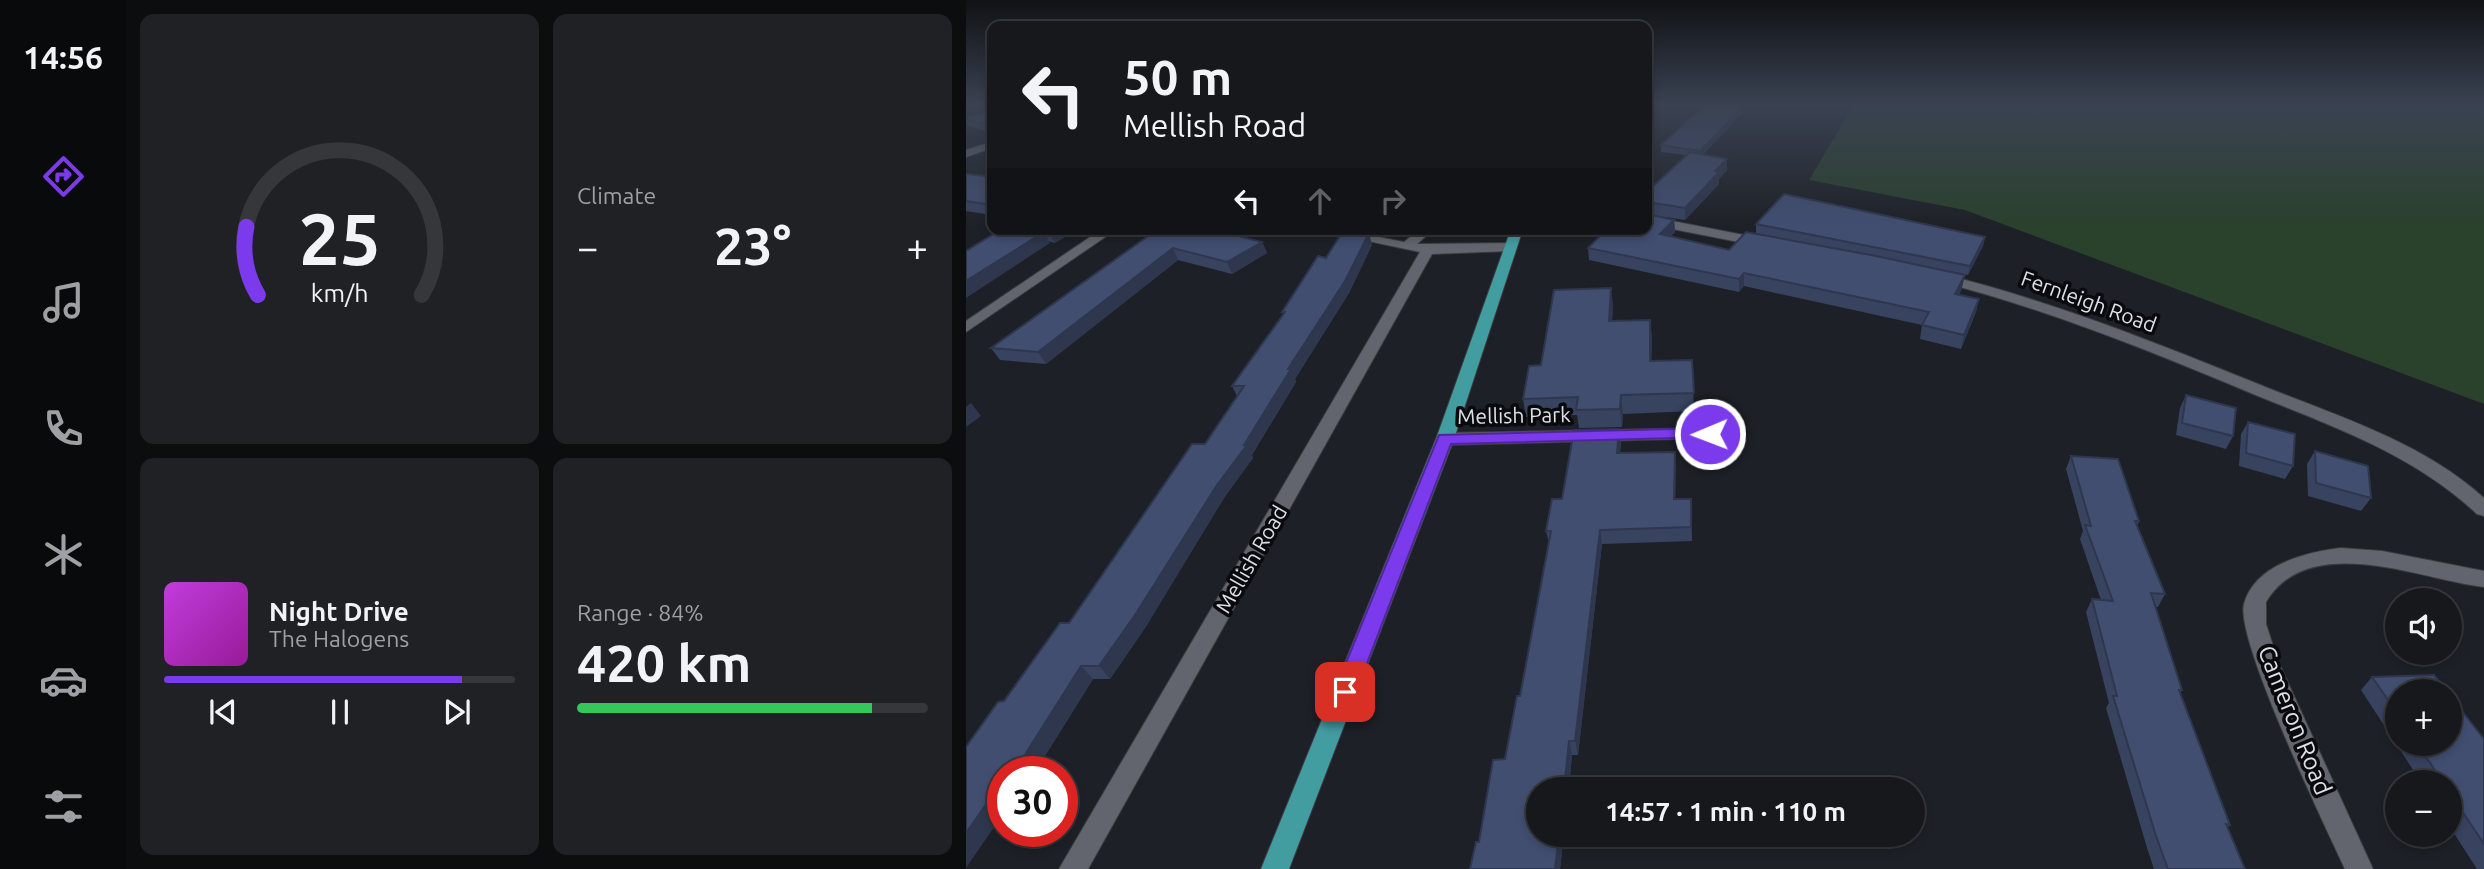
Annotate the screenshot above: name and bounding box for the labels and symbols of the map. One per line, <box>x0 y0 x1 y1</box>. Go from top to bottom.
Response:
street label: Fernleigh Road <box>2018 265 2160 337</box>
position arrow <box>1673 397 1747 471</box>
street label: Mellish Park <box>1457 402 1571 428</box>
street label: Mellish Road <box>1211 501 1291 617</box>
street label: Cameron Road <box>2253 641 2337 799</box>
pin <box>1315 662 1375 722</box>
speed limit sign: 30 <box>987 756 1078 847</box>

